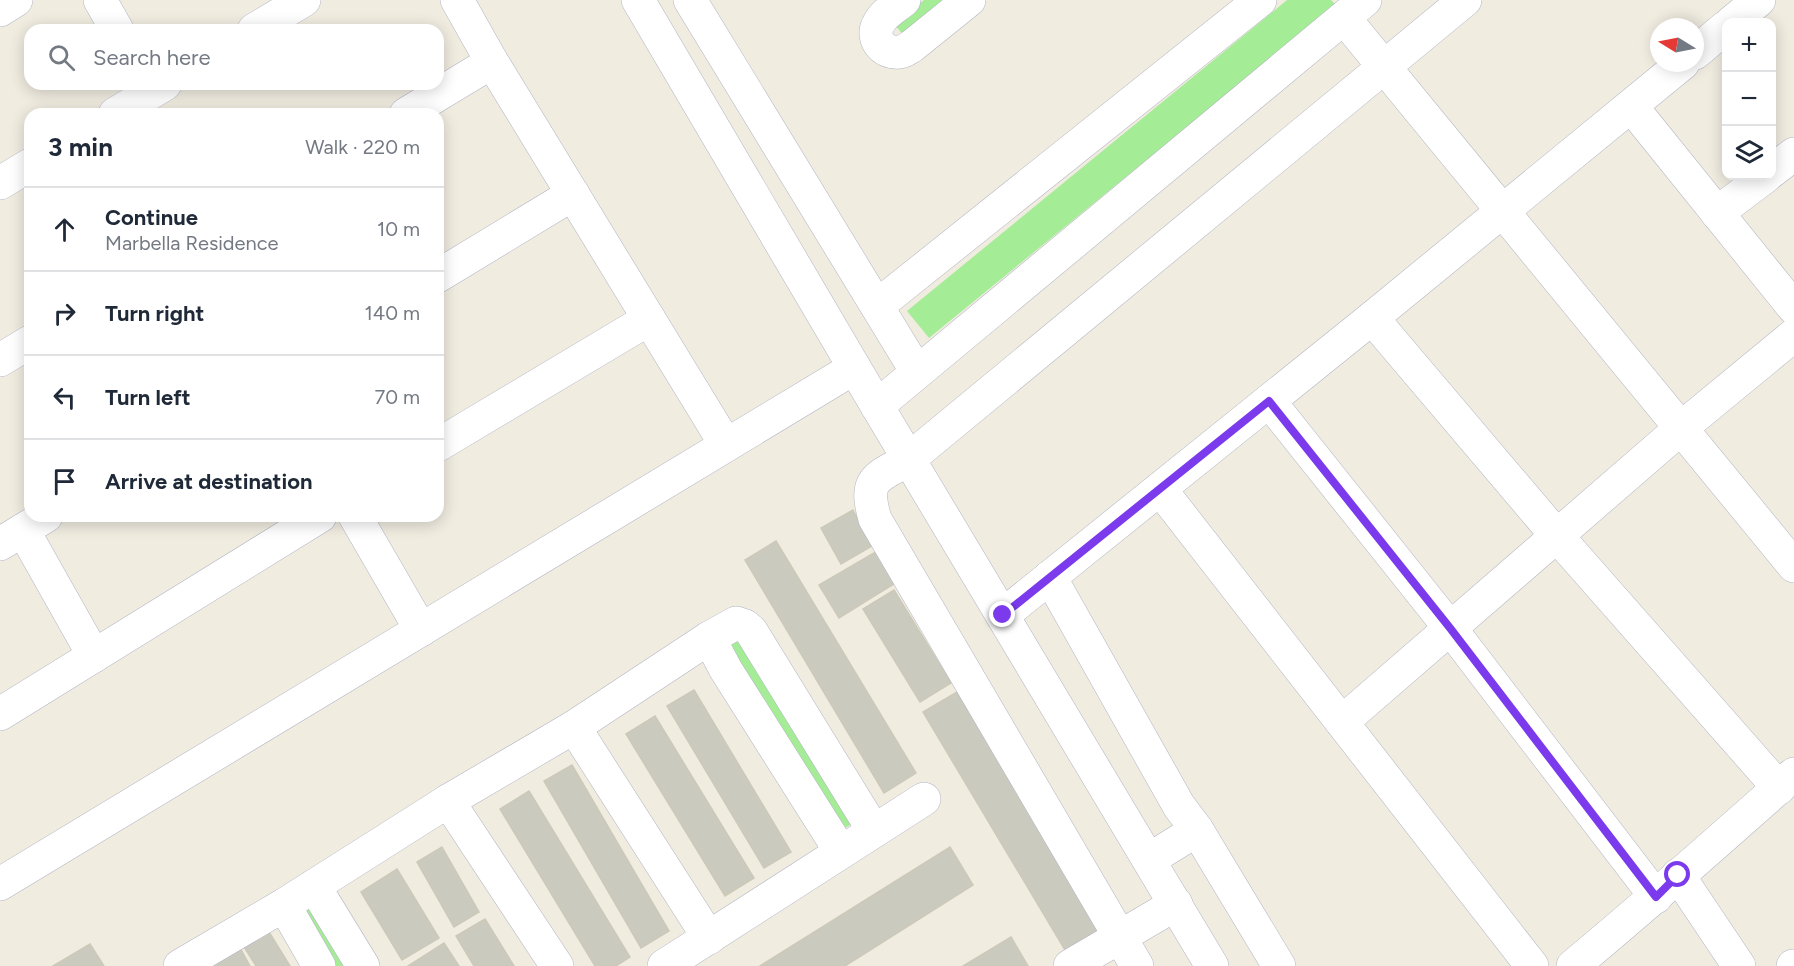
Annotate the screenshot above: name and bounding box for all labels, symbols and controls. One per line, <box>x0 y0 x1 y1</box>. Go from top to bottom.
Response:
north arrow <box>1650 18 1704 72</box>
map controls <box>1722 18 1776 180</box>
button: + <box>1722 18 1776 72</box>
search box <box>24 24 444 90</box>
icon: search <box>45 41 78 74</box>
text: Search here <box>93 44 211 71</box>
button: − <box>1722 72 1776 126</box>
button: layers <box>1722 126 1776 180</box>
text: 3 min <box>48 131 113 163</box>
text: Walk · 220 m <box>305 135 420 159</box>
text: Continue <box>105 204 198 231</box>
icon: ahead <box>48 213 81 246</box>
text: 10 m <box>377 217 420 241</box>
text: Marbella Residence <box>105 231 278 255</box>
icon: right <box>48 297 81 330</box>
text: Turn right <box>105 300 204 327</box>
text: 140 m <box>365 301 420 325</box>
icon: left <box>48 381 81 414</box>
text: Turn left <box>105 384 191 411</box>
text: 70 m <box>374 385 420 409</box>
icon: arrive <box>48 465 81 498</box>
text: Arrive at destination <box>105 468 313 495</box>
route end <box>989 601 1015 627</box>
route start <box>1664 861 1690 887</box>

